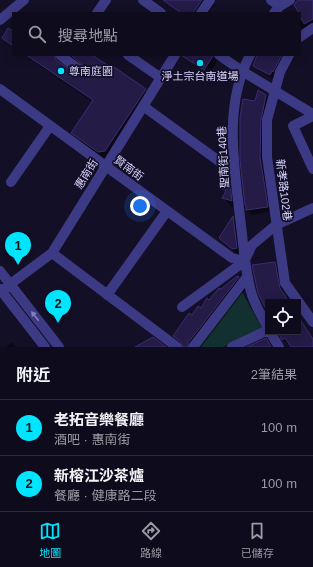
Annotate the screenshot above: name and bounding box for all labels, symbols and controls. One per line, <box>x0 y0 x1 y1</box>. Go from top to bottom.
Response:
search box <box>12 12 301 56</box>
icon: search <box>26 23 48 45</box>
text: 搜尋地點 <box>58 27 118 44</box>
marker: 淨土宗台南道場 <box>195 58 205 68</box>
place label: 尊南庭園 <box>69 65 113 77</box>
marker: 尊南庭園 <box>56 66 66 76</box>
place label: 淨土宗台南道場 <box>162 70 239 82</box>
street label: 聖南街140巷 <box>215 126 231 188</box>
street label: 賢南街 <box>112 153 146 183</box>
street label: 惠南街 <box>72 157 100 191</box>
street label: 新孝路102巷 <box>274 158 294 222</box>
your location <box>130 196 150 216</box>
pin: 1 <box>5 232 31 265</box>
pin: 2 <box>45 290 71 323</box>
map controls <box>265 299 301 335</box>
button: locate <box>265 299 301 335</box>
one-way arrow <box>31 311 40 322</box>
text: 附近 <box>16 366 50 385</box>
text: 2筆結果 <box>251 367 297 382</box>
text: 老拓音樂餐廳 <box>54 411 144 428</box>
text: 1 <box>25 420 33 435</box>
text: 100 m <box>261 420 297 435</box>
text: 酒吧 · 惠南街 <box>54 432 131 447</box>
text: 新榕江沙茶爐 <box>54 467 144 484</box>
text: 2 <box>25 476 33 491</box>
text: 100 m <box>261 476 297 491</box>
text: 餐廳 · 健康路二段 <box>54 488 157 503</box>
tab: 地圖 <box>39 520 61 560</box>
tab: 路線 <box>140 520 162 560</box>
tab: 已儲存 <box>241 520 274 560</box>

